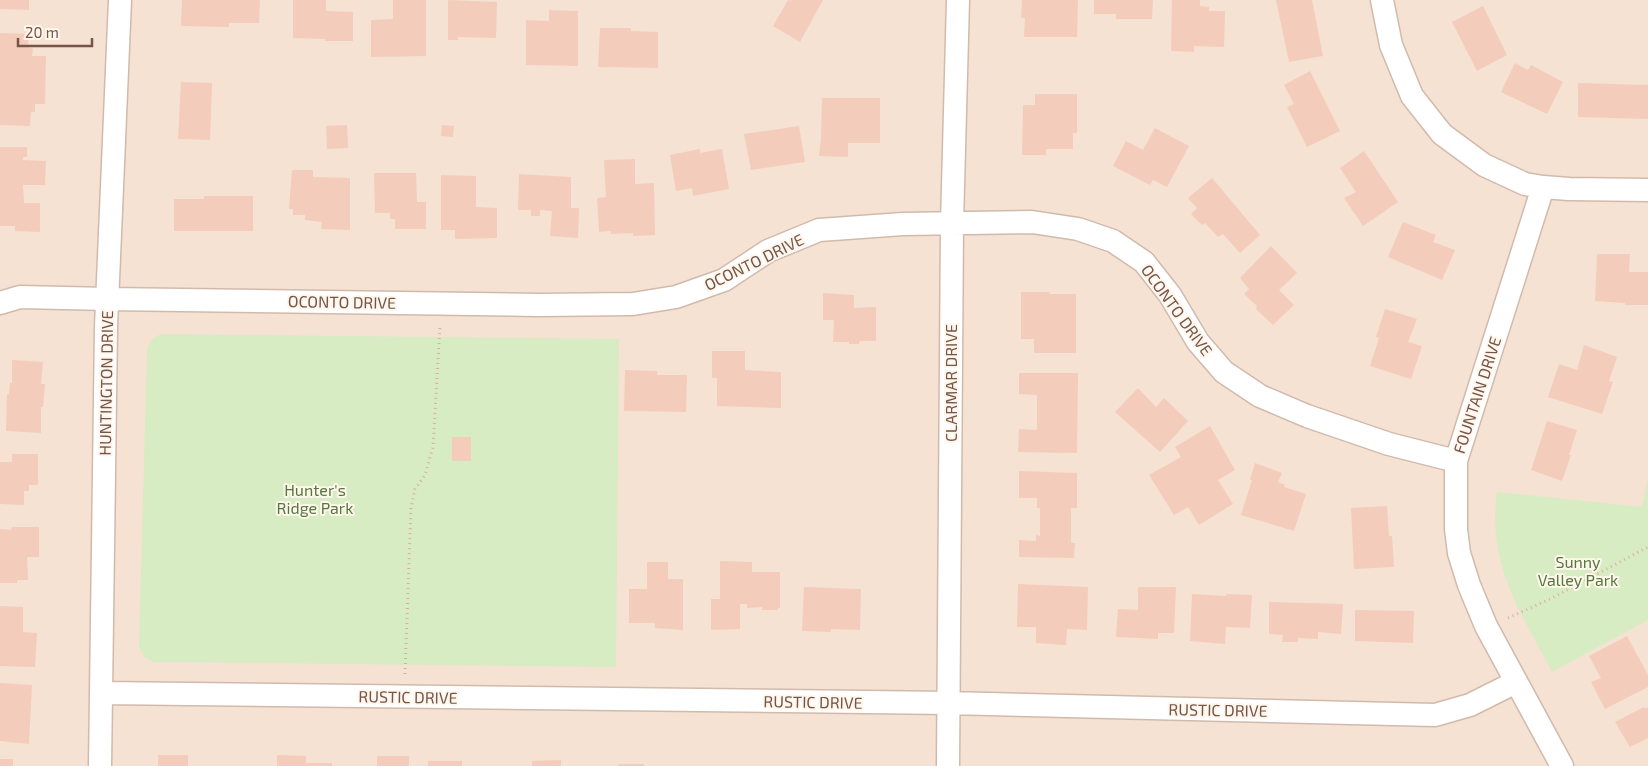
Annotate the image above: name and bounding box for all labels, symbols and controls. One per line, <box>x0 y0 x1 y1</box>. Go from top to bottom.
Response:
scale bar <box>18 15 91 47</box>
text: 20 m <box>25 23 59 41</box>
street label: OCONTO DRIVE <box>701 229 807 294</box>
street label: OCONTO DRIVE <box>1138 260 1217 359</box>
street label: OCONTO DRIVE <box>288 291 396 312</box>
street label: HUNTINGTON DRIVE <box>95 310 116 456</box>
street label: CLARMAR DRIVE <box>941 324 960 442</box>
street label: FOUNTAIN DRIVE <box>1449 334 1504 456</box>
park label: Hunter's Ridge Park <box>277 480 353 517</box>
park label: Sunny Valley Park <box>1538 552 1618 589</box>
street label: RUSTIC DRIVE <box>358 686 458 707</box>
street label: RUSTIC DRIVE <box>763 691 863 712</box>
street label: RUSTIC DRIVE <box>1168 699 1268 720</box>

